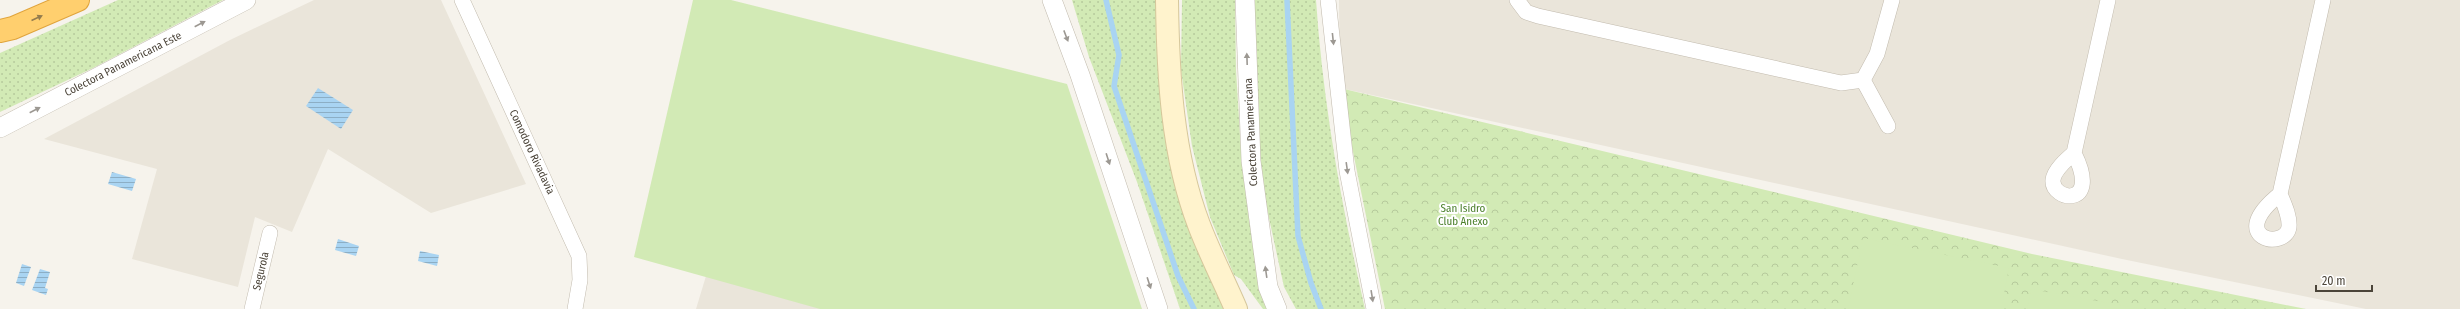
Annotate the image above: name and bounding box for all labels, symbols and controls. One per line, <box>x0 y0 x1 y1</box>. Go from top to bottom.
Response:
one-way arrow <box>31 15 42 21</box>
one-way arrow <box>194 21 206 27</box>
street label: Colectora Panamericana Este <box>62 29 184 99</box>
one-way arrow <box>1063 31 1069 43</box>
one-way arrow <box>1329 33 1336 45</box>
one-way arrow <box>1244 53 1251 65</box>
street label: Colectora Panamericana <box>1242 78 1260 186</box>
one-way arrow <box>29 107 40 113</box>
street label: Comodoro Rivadavia <box>507 108 557 196</box>
one-way arrow <box>1105 154 1111 166</box>
one-way arrow <box>1344 162 1350 174</box>
park label: San Isidro Club Anexo <box>1438 202 1488 228</box>
street label: Segurola <box>250 250 272 292</box>
one-way arrow <box>1263 266 1269 278</box>
scale bar <box>2316 267 2372 293</box>
text: 20 m <box>2322 274 2346 288</box>
one-way arrow <box>1146 277 1152 289</box>
one-way arrow <box>1369 289 1375 302</box>

